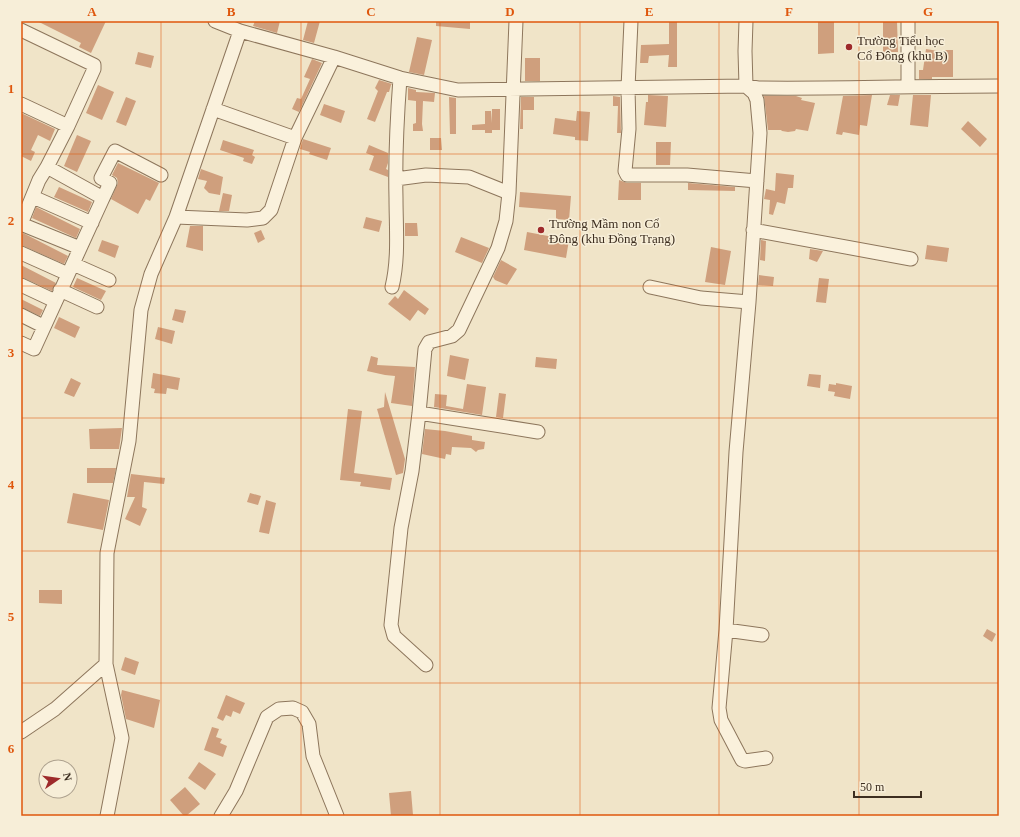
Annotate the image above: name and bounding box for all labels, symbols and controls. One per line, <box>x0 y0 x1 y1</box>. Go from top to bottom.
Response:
text: A <box>87 4 97 19</box>
text: B <box>227 4 236 19</box>
text: C <box>366 4 376 19</box>
text: D <box>505 4 515 19</box>
text: E <box>645 4 653 19</box>
text: F <box>785 4 793 19</box>
text: G <box>923 4 933 19</box>
place label: Trường Tiểu học Cổ Đông (khu B) <box>857 33 948 63</box>
marker: Trường Tiểu học Cổ Đông (khu B) <box>844 42 854 52</box>
text: 1 <box>8 81 14 96</box>
text: 2 <box>8 213 14 228</box>
place label: Trường Mầm non Cổ Đông (khu Đồng Trạng) <box>549 216 675 246</box>
marker: Trường Mầm non Cổ Đông (khu Đồng Trạng) <box>536 225 546 235</box>
text: 3 <box>8 345 15 360</box>
text: 4 <box>8 477 15 492</box>
text: 5 <box>8 609 15 624</box>
text: 6 <box>8 741 15 756</box>
north arrow <box>38 759 78 799</box>
text: N <box>61 772 74 782</box>
scale bar <box>854 773 921 799</box>
text: 50 m <box>860 780 885 794</box>

